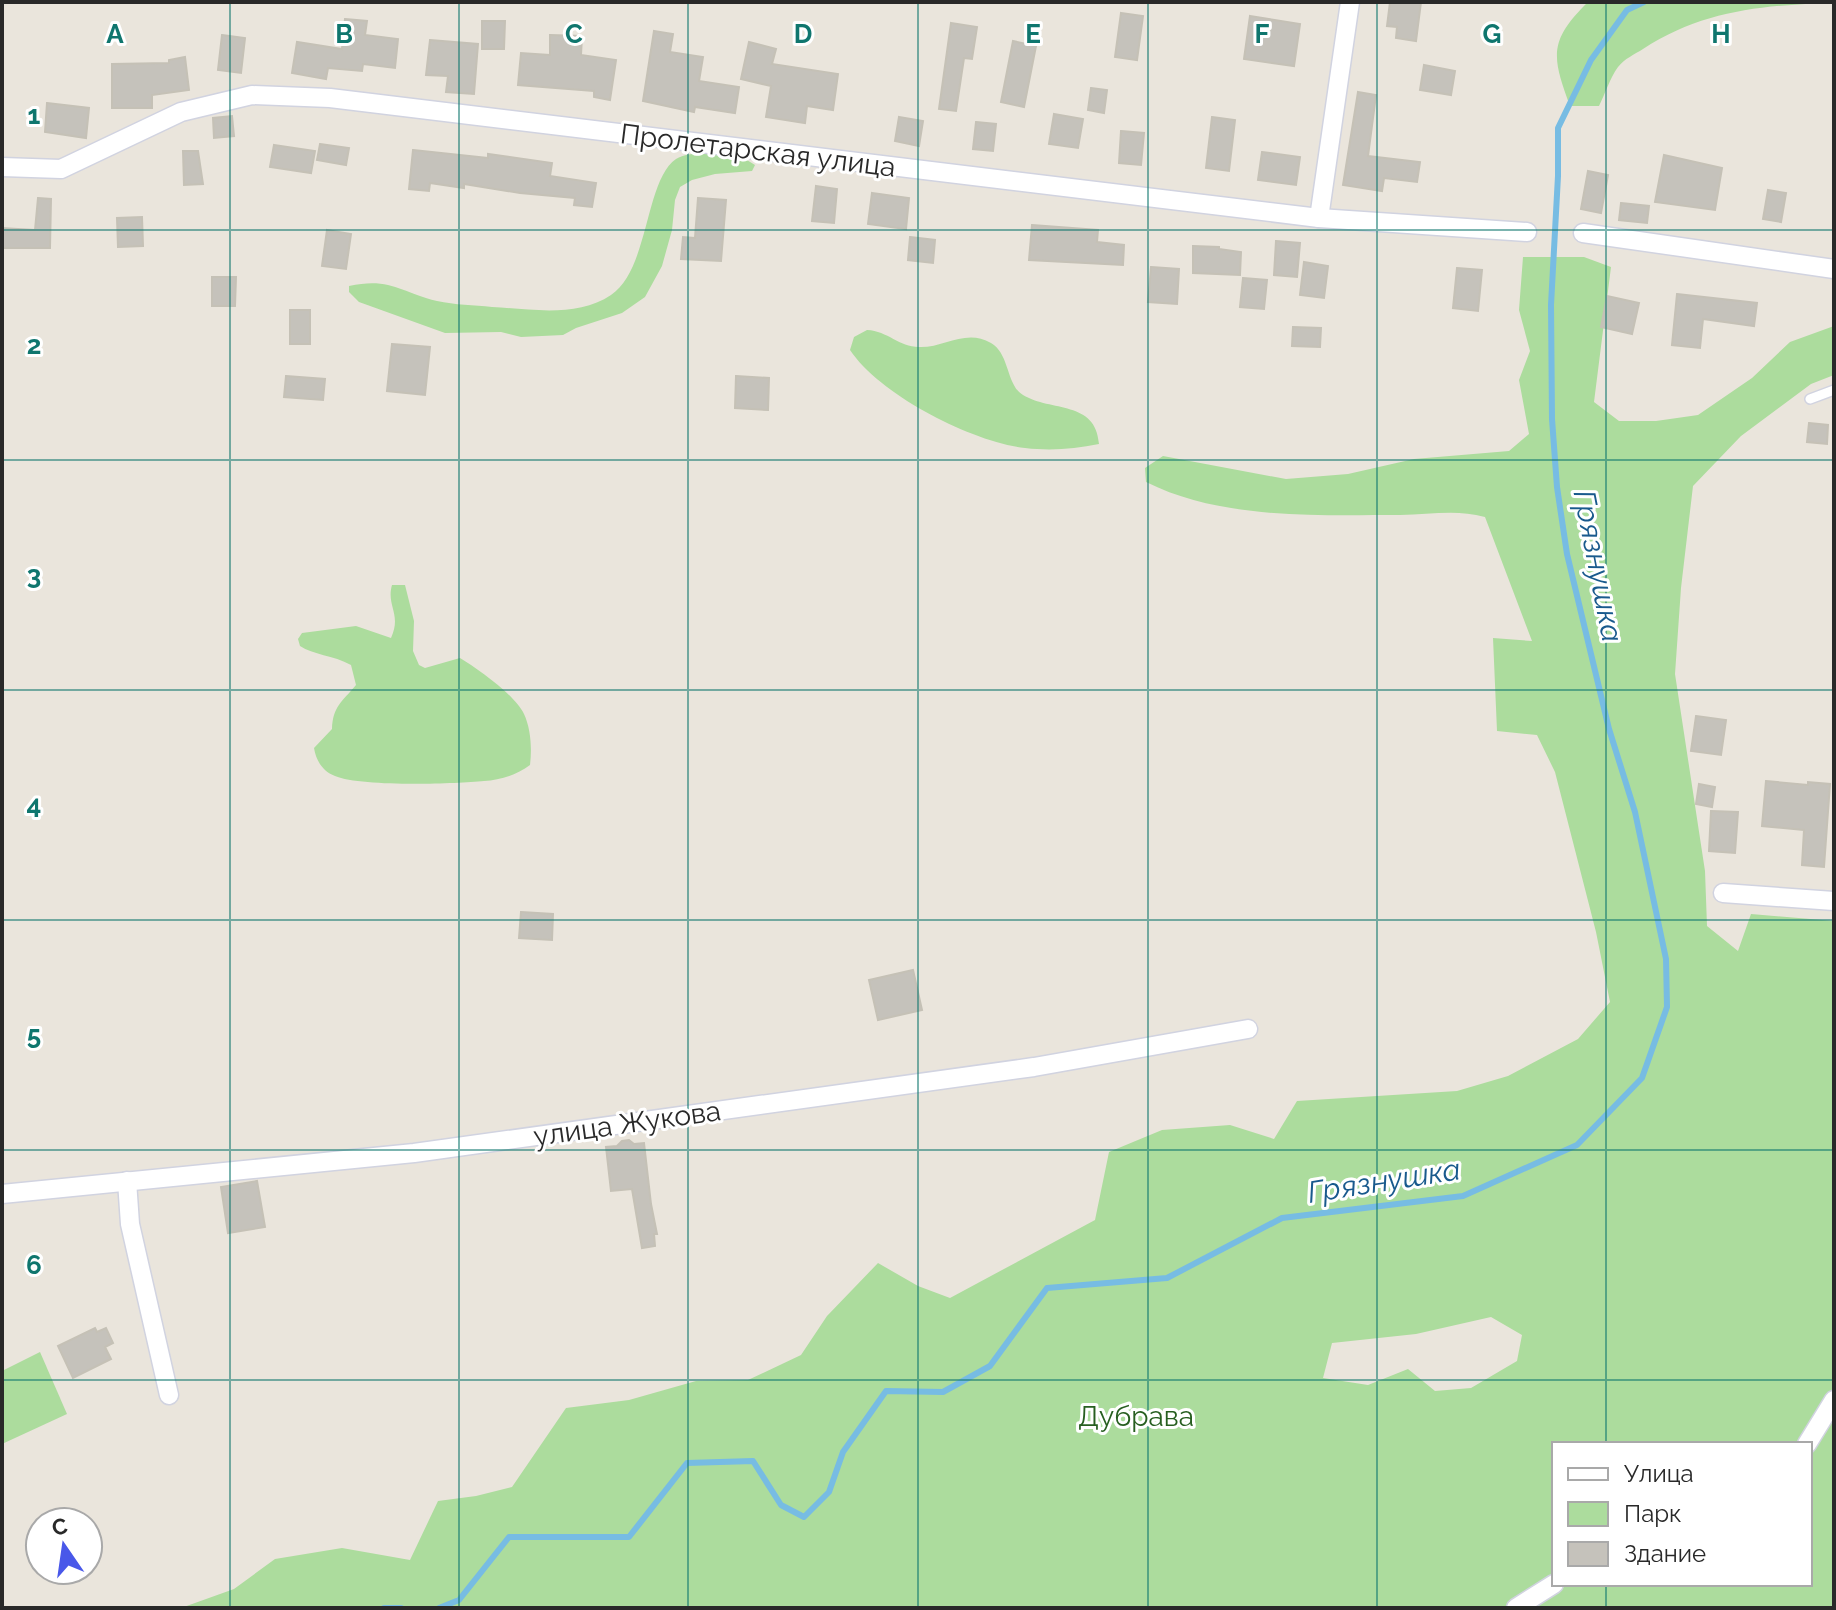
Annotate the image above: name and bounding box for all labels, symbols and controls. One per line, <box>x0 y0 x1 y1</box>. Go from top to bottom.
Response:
text: A <box>106 19 124 49</box>
text: B <box>335 19 353 49</box>
text: C <box>565 19 583 49</box>
text: D <box>794 19 812 49</box>
text: E <box>1025 19 1041 49</box>
text: F <box>1255 19 1270 49</box>
text: G <box>1483 19 1501 49</box>
text: H <box>1711 19 1731 49</box>
text: 1 <box>28 100 41 130</box>
street label: Пролетарская улица <box>618 117 898 184</box>
text: 2 <box>27 330 41 360</box>
water label: Грязнушка <box>1567 487 1630 645</box>
text: 3 <box>27 560 41 590</box>
text: 4 <box>27 790 41 820</box>
text: 5 <box>27 1020 41 1050</box>
street label: улица Жукова <box>531 1094 723 1153</box>
water label: Грязнушка <box>1305 1151 1463 1210</box>
text: 6 <box>26 1250 42 1280</box>
park label: Дубрава <box>1078 1400 1194 1433</box>
legend <box>1552 1442 1812 1586</box>
text: Улица <box>1624 1459 1694 1488</box>
text: Парк <box>1624 1499 1682 1528</box>
north arrow <box>24 1506 104 1586</box>
text: С <box>49 1512 70 1541</box>
text: Здание <box>1624 1539 1706 1568</box>

